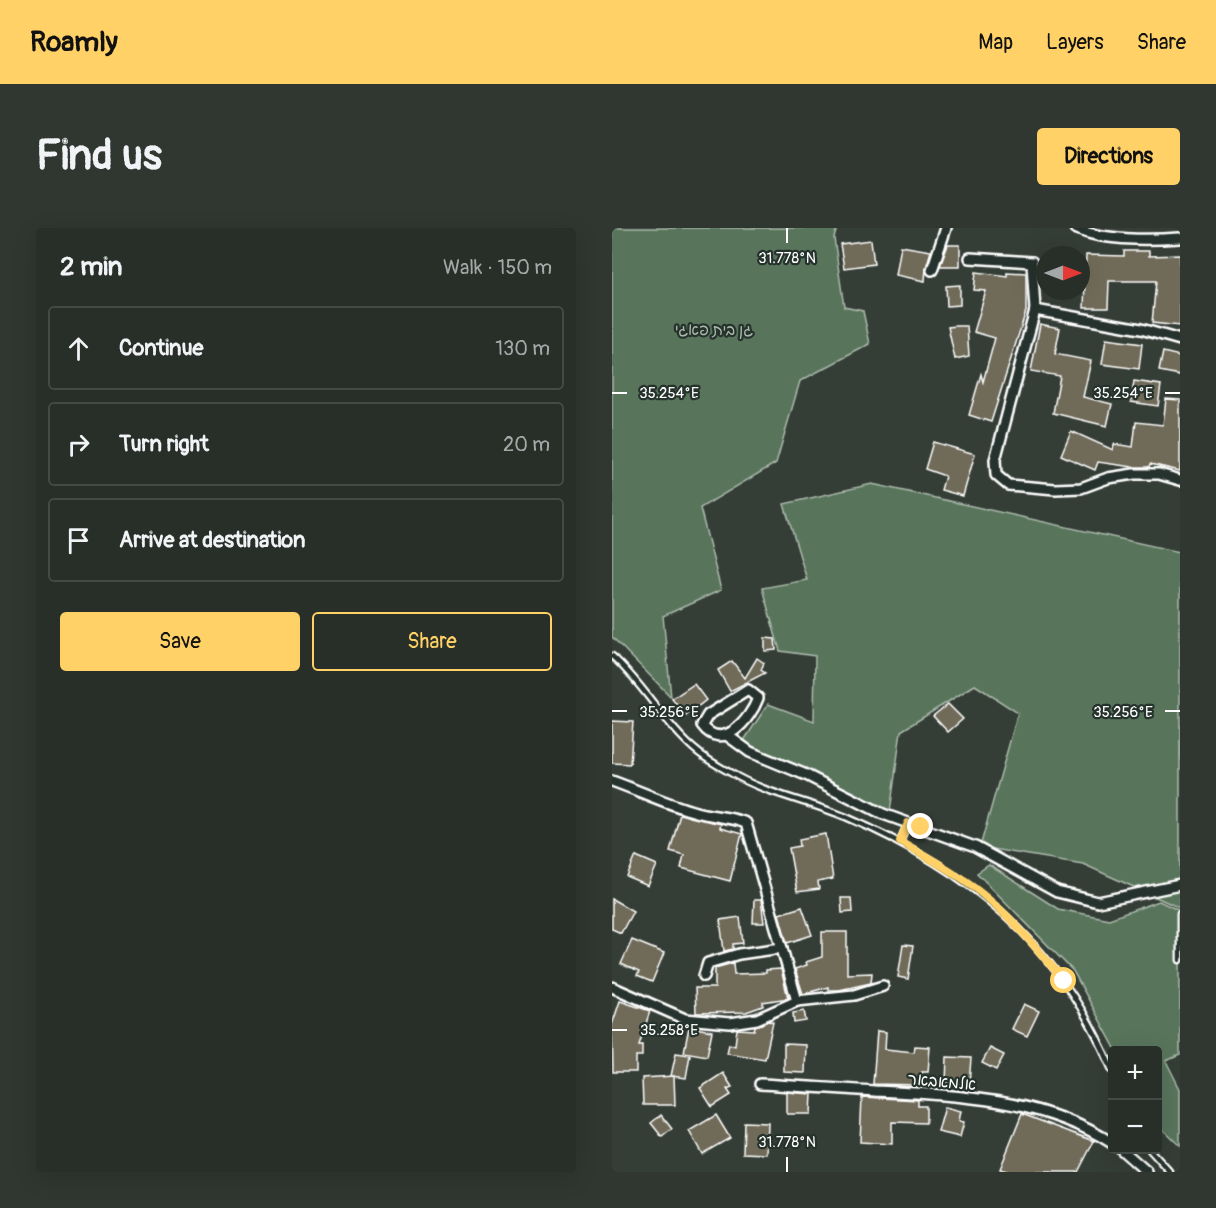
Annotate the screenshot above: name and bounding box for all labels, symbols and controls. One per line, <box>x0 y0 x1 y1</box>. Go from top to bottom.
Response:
text: Roamly <box>30 25 118 60</box>
text: Map <box>978 29 1013 56</box>
text: Layers <box>1046 29 1104 56</box>
text: Share <box>1137 29 1186 56</box>
button: Directions <box>1037 128 1180 185</box>
text: Find us <box>36 130 162 182</box>
north arrow <box>1036 246 1090 300</box>
text: 31.778°N <box>758 249 816 268</box>
text: 2 min <box>60 251 122 283</box>
text: Walk · 150 m <box>443 255 552 280</box>
park label: גן בית פאגי <box>675 320 753 340</box>
icon: ahead <box>62 332 95 365</box>
text: Continue <box>119 334 203 362</box>
text: 130 m <box>495 336 550 361</box>
text: 35.254°E <box>639 384 699 403</box>
text: 35.254°E <box>1093 384 1153 403</box>
icon: right <box>62 428 95 461</box>
text: Turn right <box>119 430 209 458</box>
text: 20 m <box>503 432 550 457</box>
icon: arrive <box>62 524 95 557</box>
text: Arrive at destination <box>119 526 305 554</box>
button: Save <box>60 612 300 671</box>
button: Share <box>312 612 552 671</box>
text: 35.256°E <box>639 703 699 722</box>
text: 35.256°E <box>1093 703 1153 722</box>
route end <box>907 813 933 839</box>
route start <box>1050 967 1076 993</box>
text: 35.258°E <box>640 1021 698 1040</box>
map controls <box>1108 1046 1162 1154</box>
button: + <box>1108 1046 1162 1100</box>
street label: אלמאבאר <box>907 1069 977 1095</box>
button: − <box>1108 1100 1162 1154</box>
text: 31.778°N <box>758 1133 816 1152</box>

